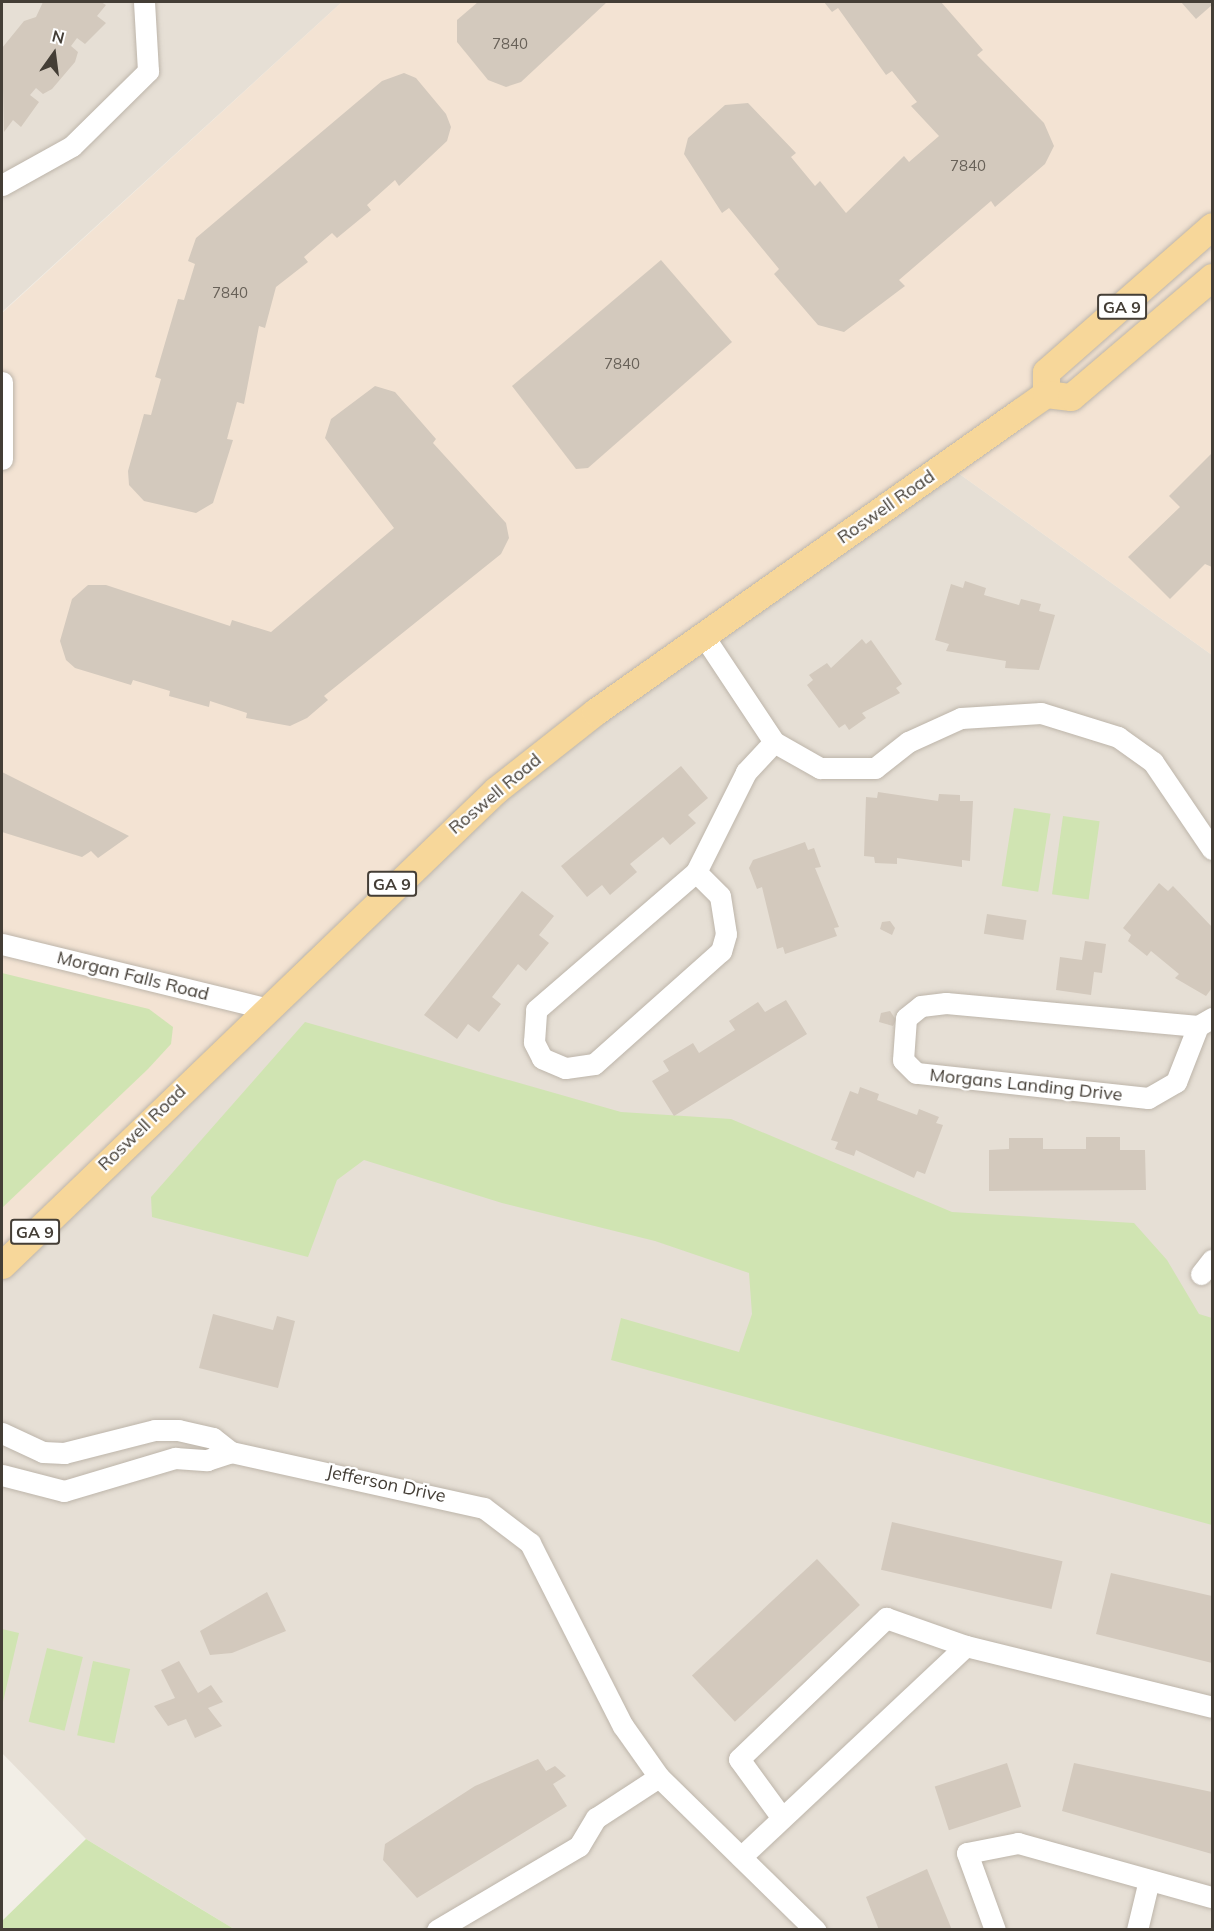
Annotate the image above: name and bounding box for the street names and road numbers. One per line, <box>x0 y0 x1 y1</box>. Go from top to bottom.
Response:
road number: GA 9 <box>1096 294 1148 320</box>
street label: Roswell Road <box>833 465 939 549</box>
street label: Roswell Road <box>444 749 546 839</box>
road number: GA 9 <box>366 871 418 897</box>
street label: Morgan Falls Road <box>55 947 211 1005</box>
street label: Morgans Landing Drive <box>929 1064 1123 1106</box>
street label: Roswell Road <box>94 1081 190 1175</box>
road number: GA 9 <box>9 1219 60 1245</box>
street label: Jefferson Drive <box>324 1461 448 1507</box>

